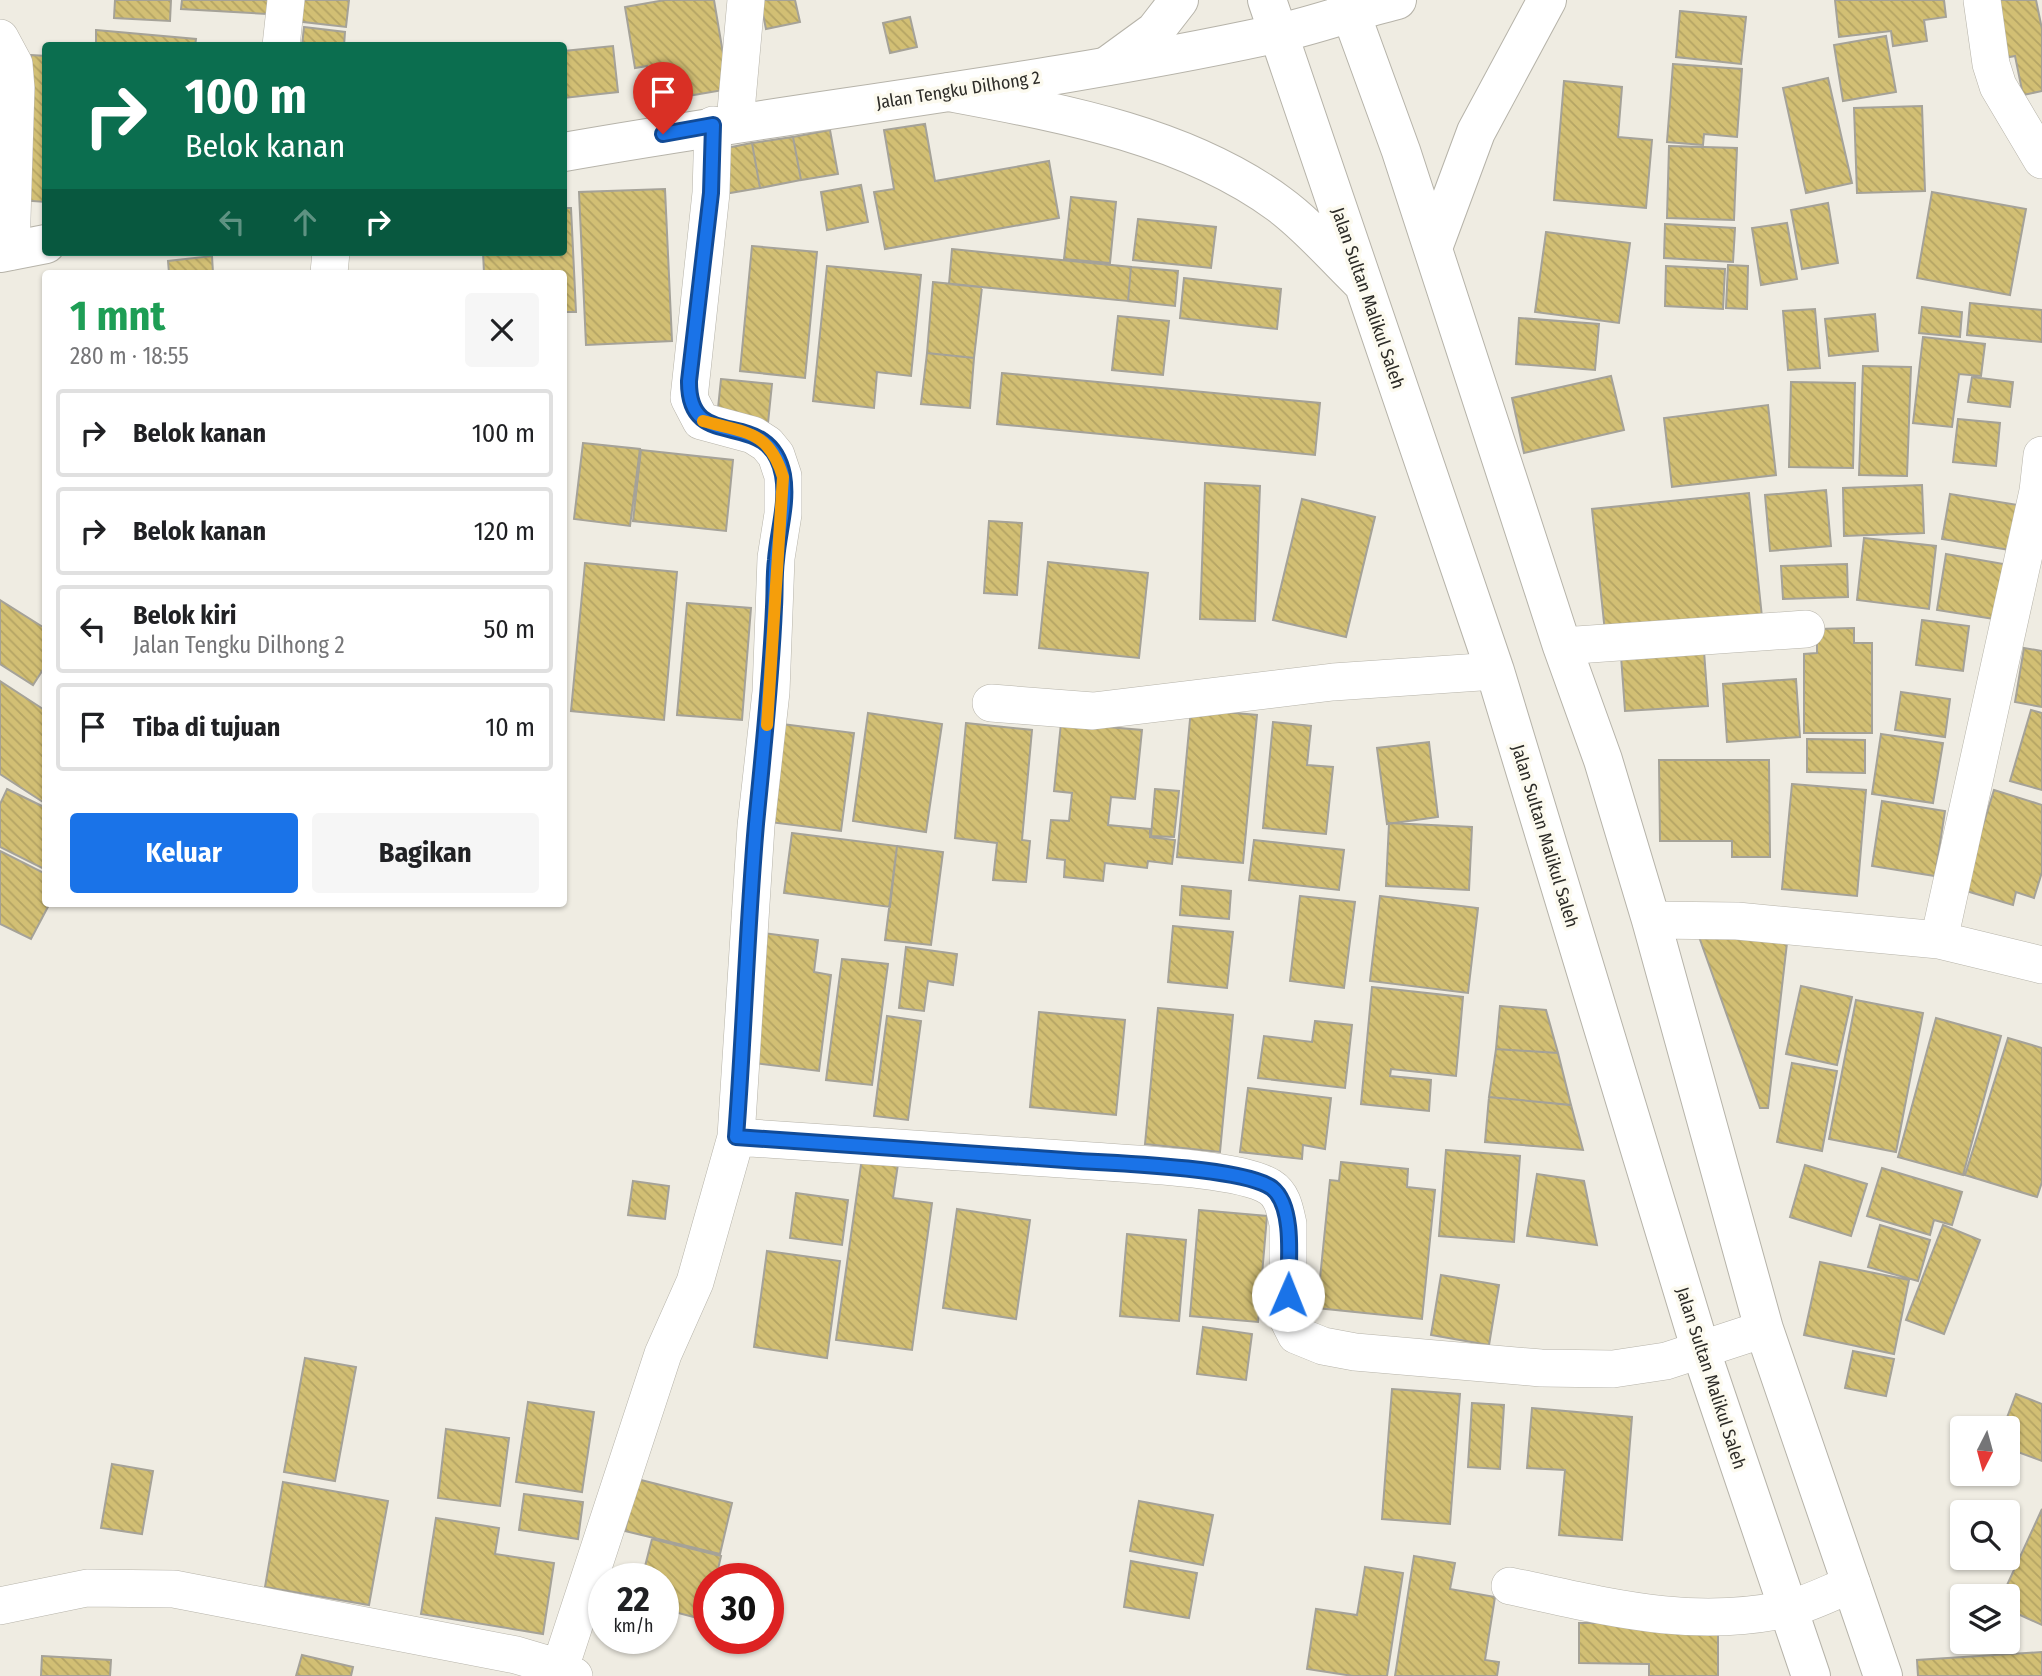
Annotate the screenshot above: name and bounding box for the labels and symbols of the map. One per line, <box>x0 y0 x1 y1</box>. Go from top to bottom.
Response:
pin <box>633 62 693 134</box>
street label: Jalan Tengku Dilhong 2 <box>874 66 1042 114</box>
street label: Jalan Sultan Malikul Saleh <box>1327 205 1409 391</box>
street label: Jalan Sultan Malikul Saleh <box>1507 742 1583 930</box>
position arrow <box>1251 1258 1325 1332</box>
street label: Jalan Sultan Malikul Saleh <box>1671 1284 1751 1472</box>
north arrow <box>1950 1416 2020 1486</box>
speed limit sign: 30 <box>693 1563 784 1654</box>

